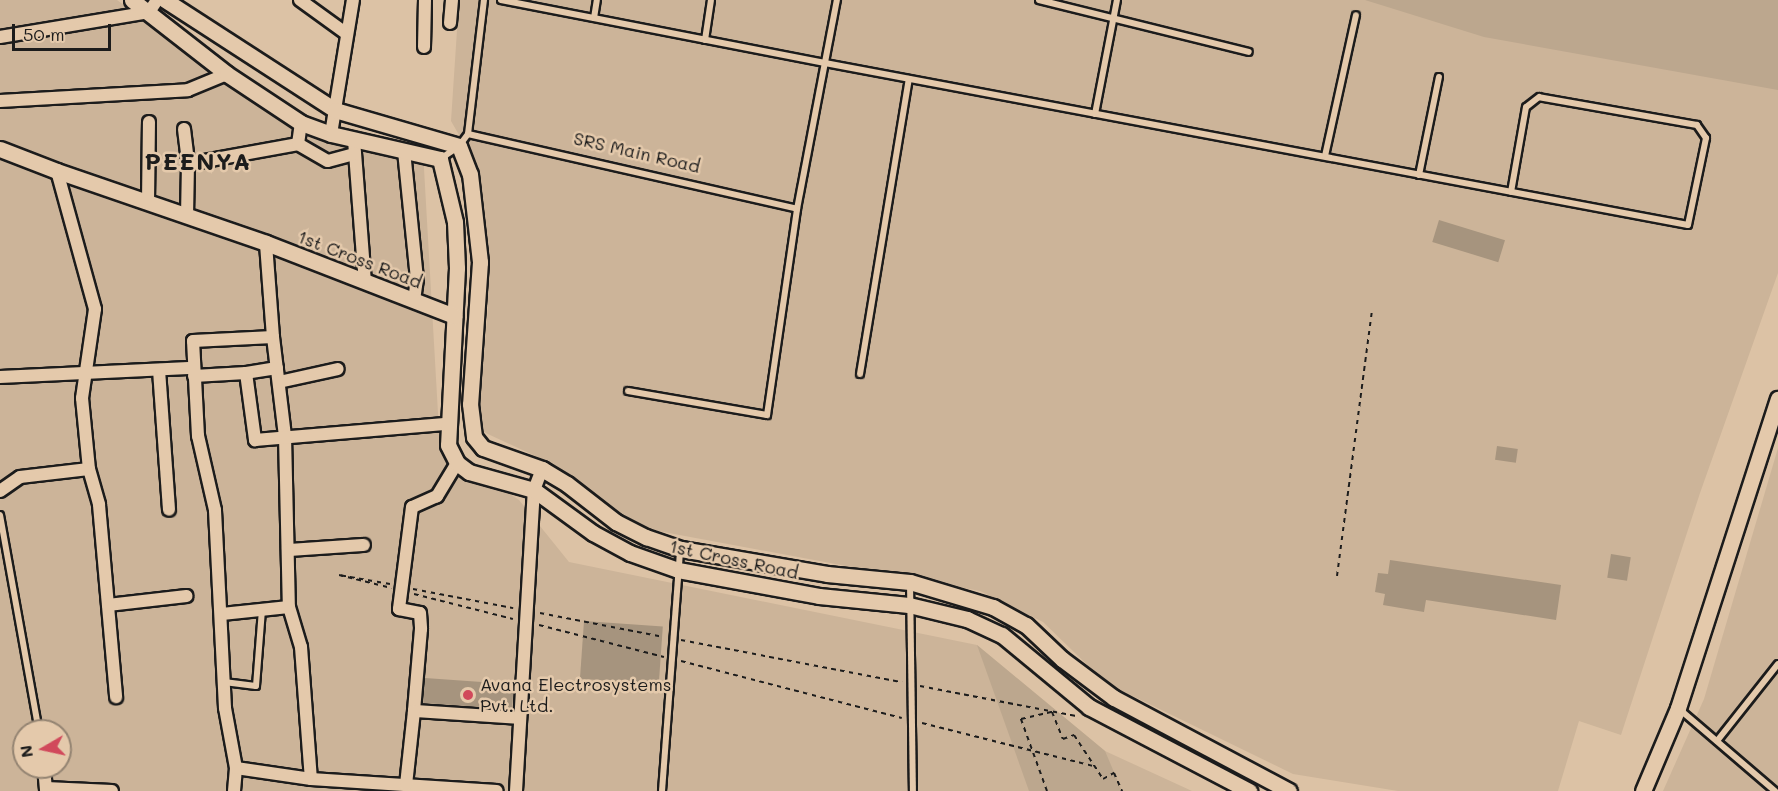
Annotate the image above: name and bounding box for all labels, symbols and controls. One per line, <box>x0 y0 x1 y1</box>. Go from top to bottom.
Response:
scale bar <box>15 12 114 50</box>
text: 50 m <box>23 22 65 46</box>
street label: SRS Main Road <box>572 127 702 177</box>
district label: PEENYA <box>145 147 251 175</box>
street label: 1st Cross Road <box>295 225 425 293</box>
street label: 1st Cross Road <box>668 535 800 583</box>
place label: Avana Electrosystems Pvt. Ltd. <box>480 674 672 716</box>
marker: Avana Electrosystems Pvt. Ltd. <box>461 688 475 702</box>
north arrow <box>12 719 72 779</box>
text: N <box>14 744 37 759</box>

